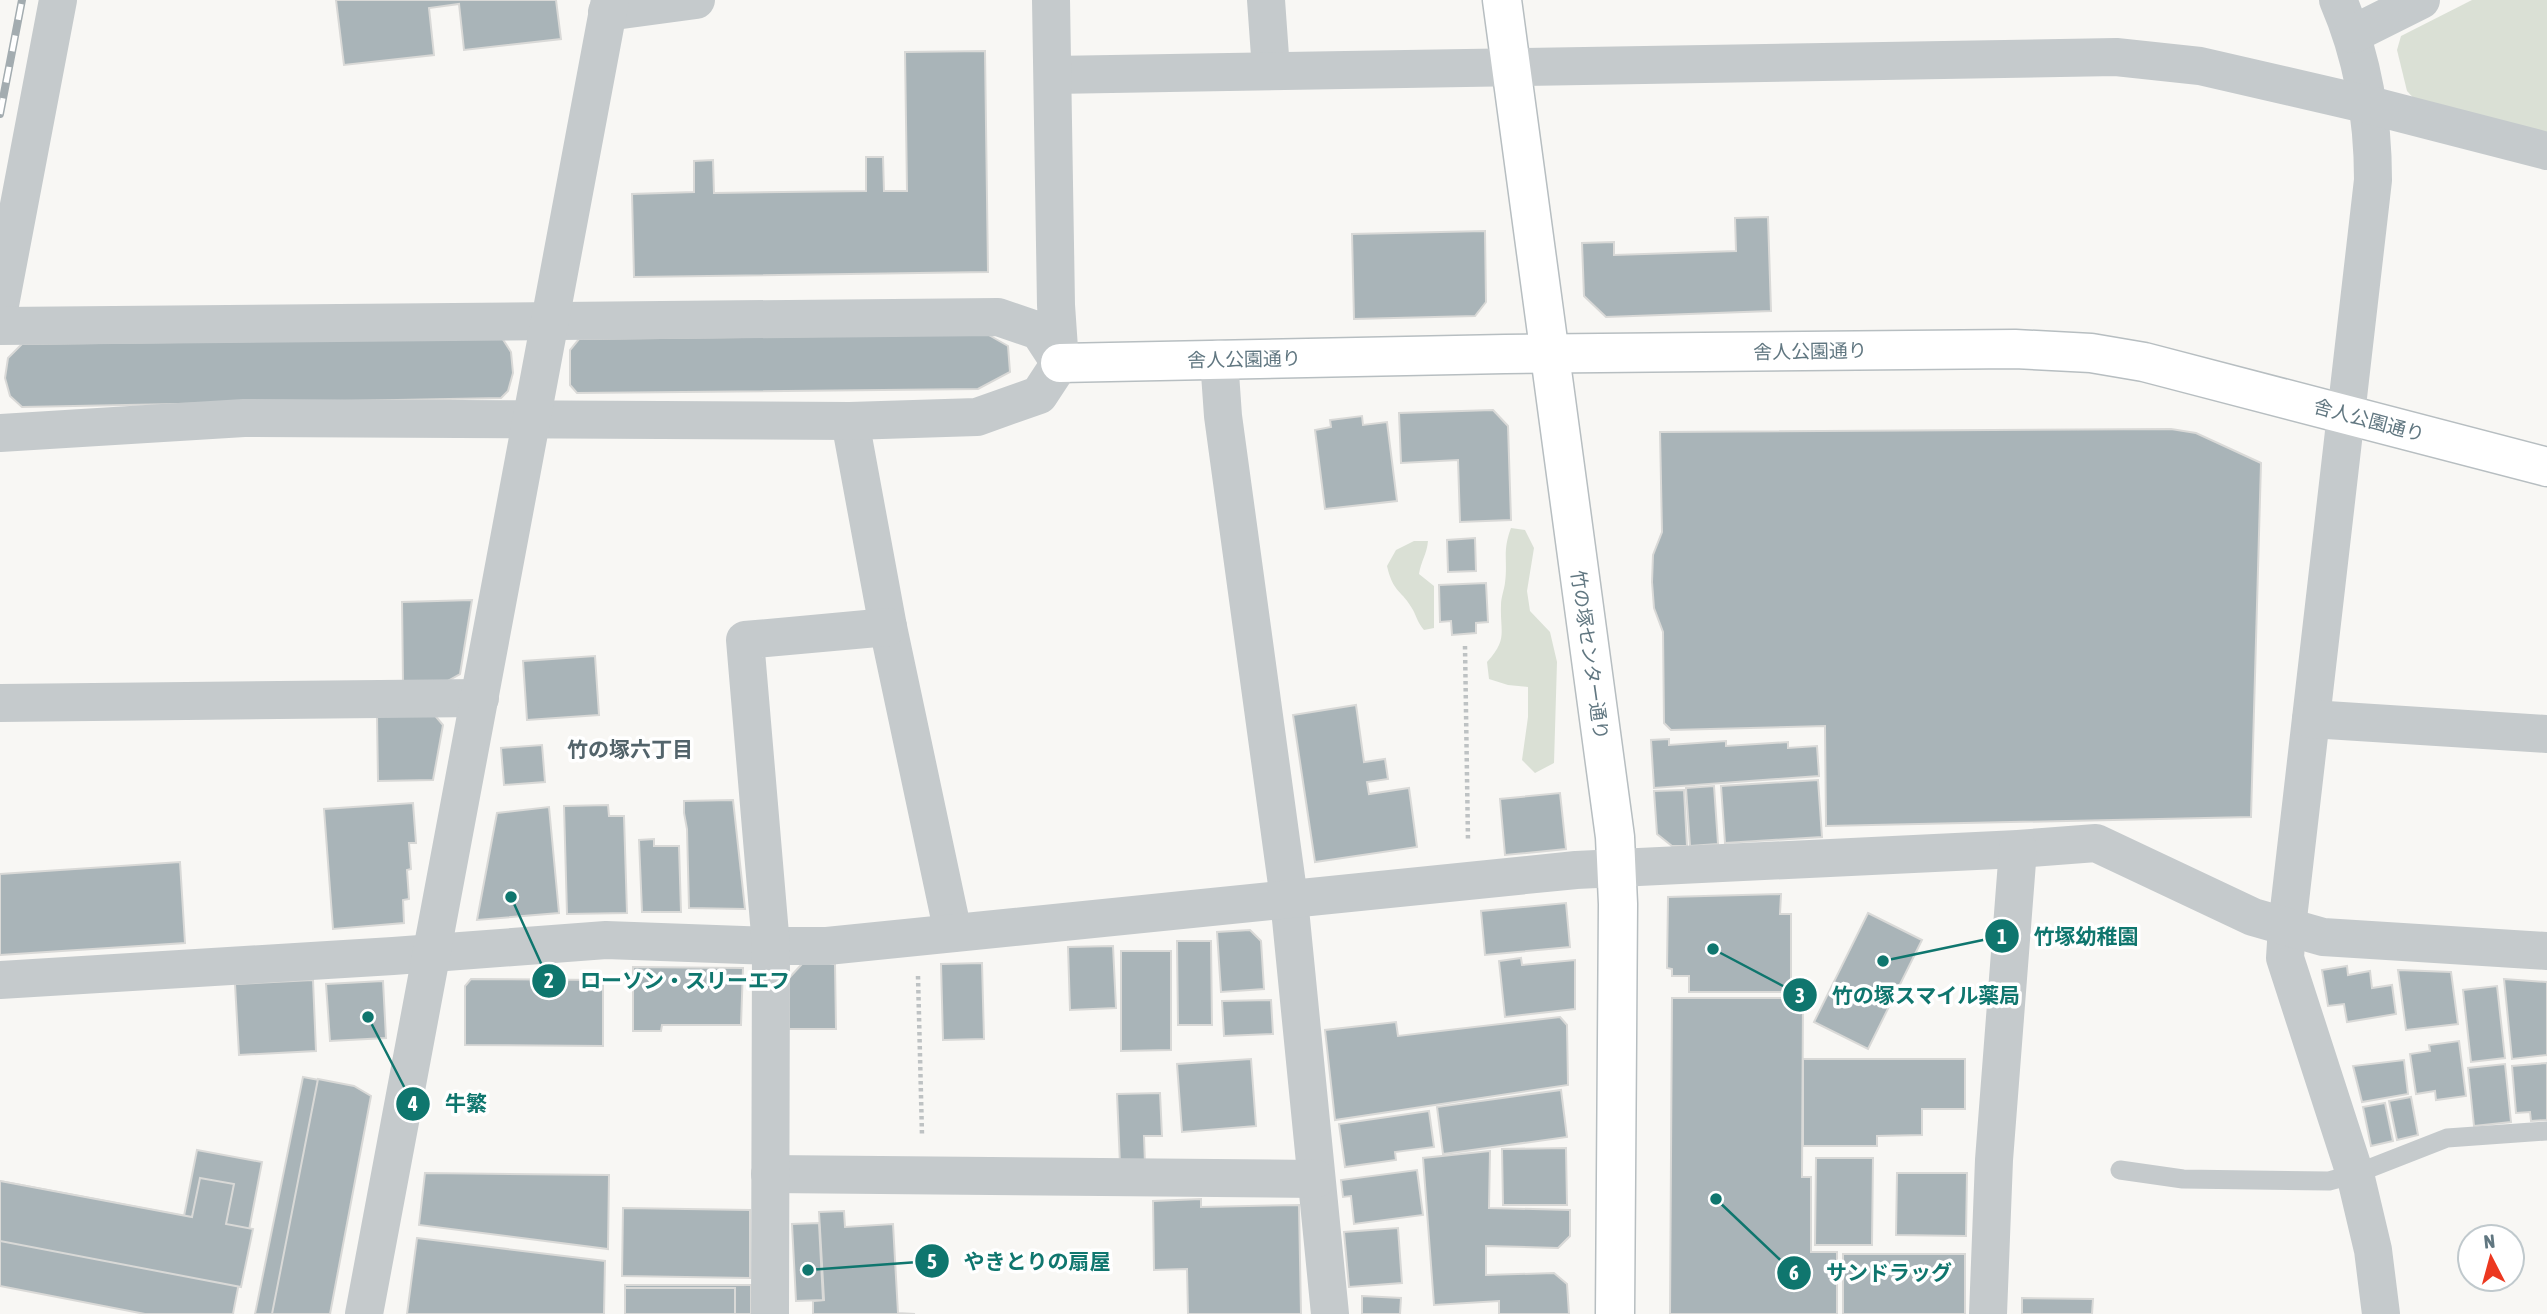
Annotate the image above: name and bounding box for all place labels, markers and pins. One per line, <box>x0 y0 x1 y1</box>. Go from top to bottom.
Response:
callout: 竹塚幼稚園 <box>1985 915 2153 957</box>
callout: ローソン・スリーエフ <box>531 960 804 1002</box>
callout: 竹の塚スマイル薬局 <box>1783 974 2035 1016</box>
callout: 牛繁 <box>396 1083 501 1125</box>
callout: やきとりの扇屋 <box>914 1240 1124 1282</box>
callout: サンドラッグ <box>1777 1252 1966 1294</box>

